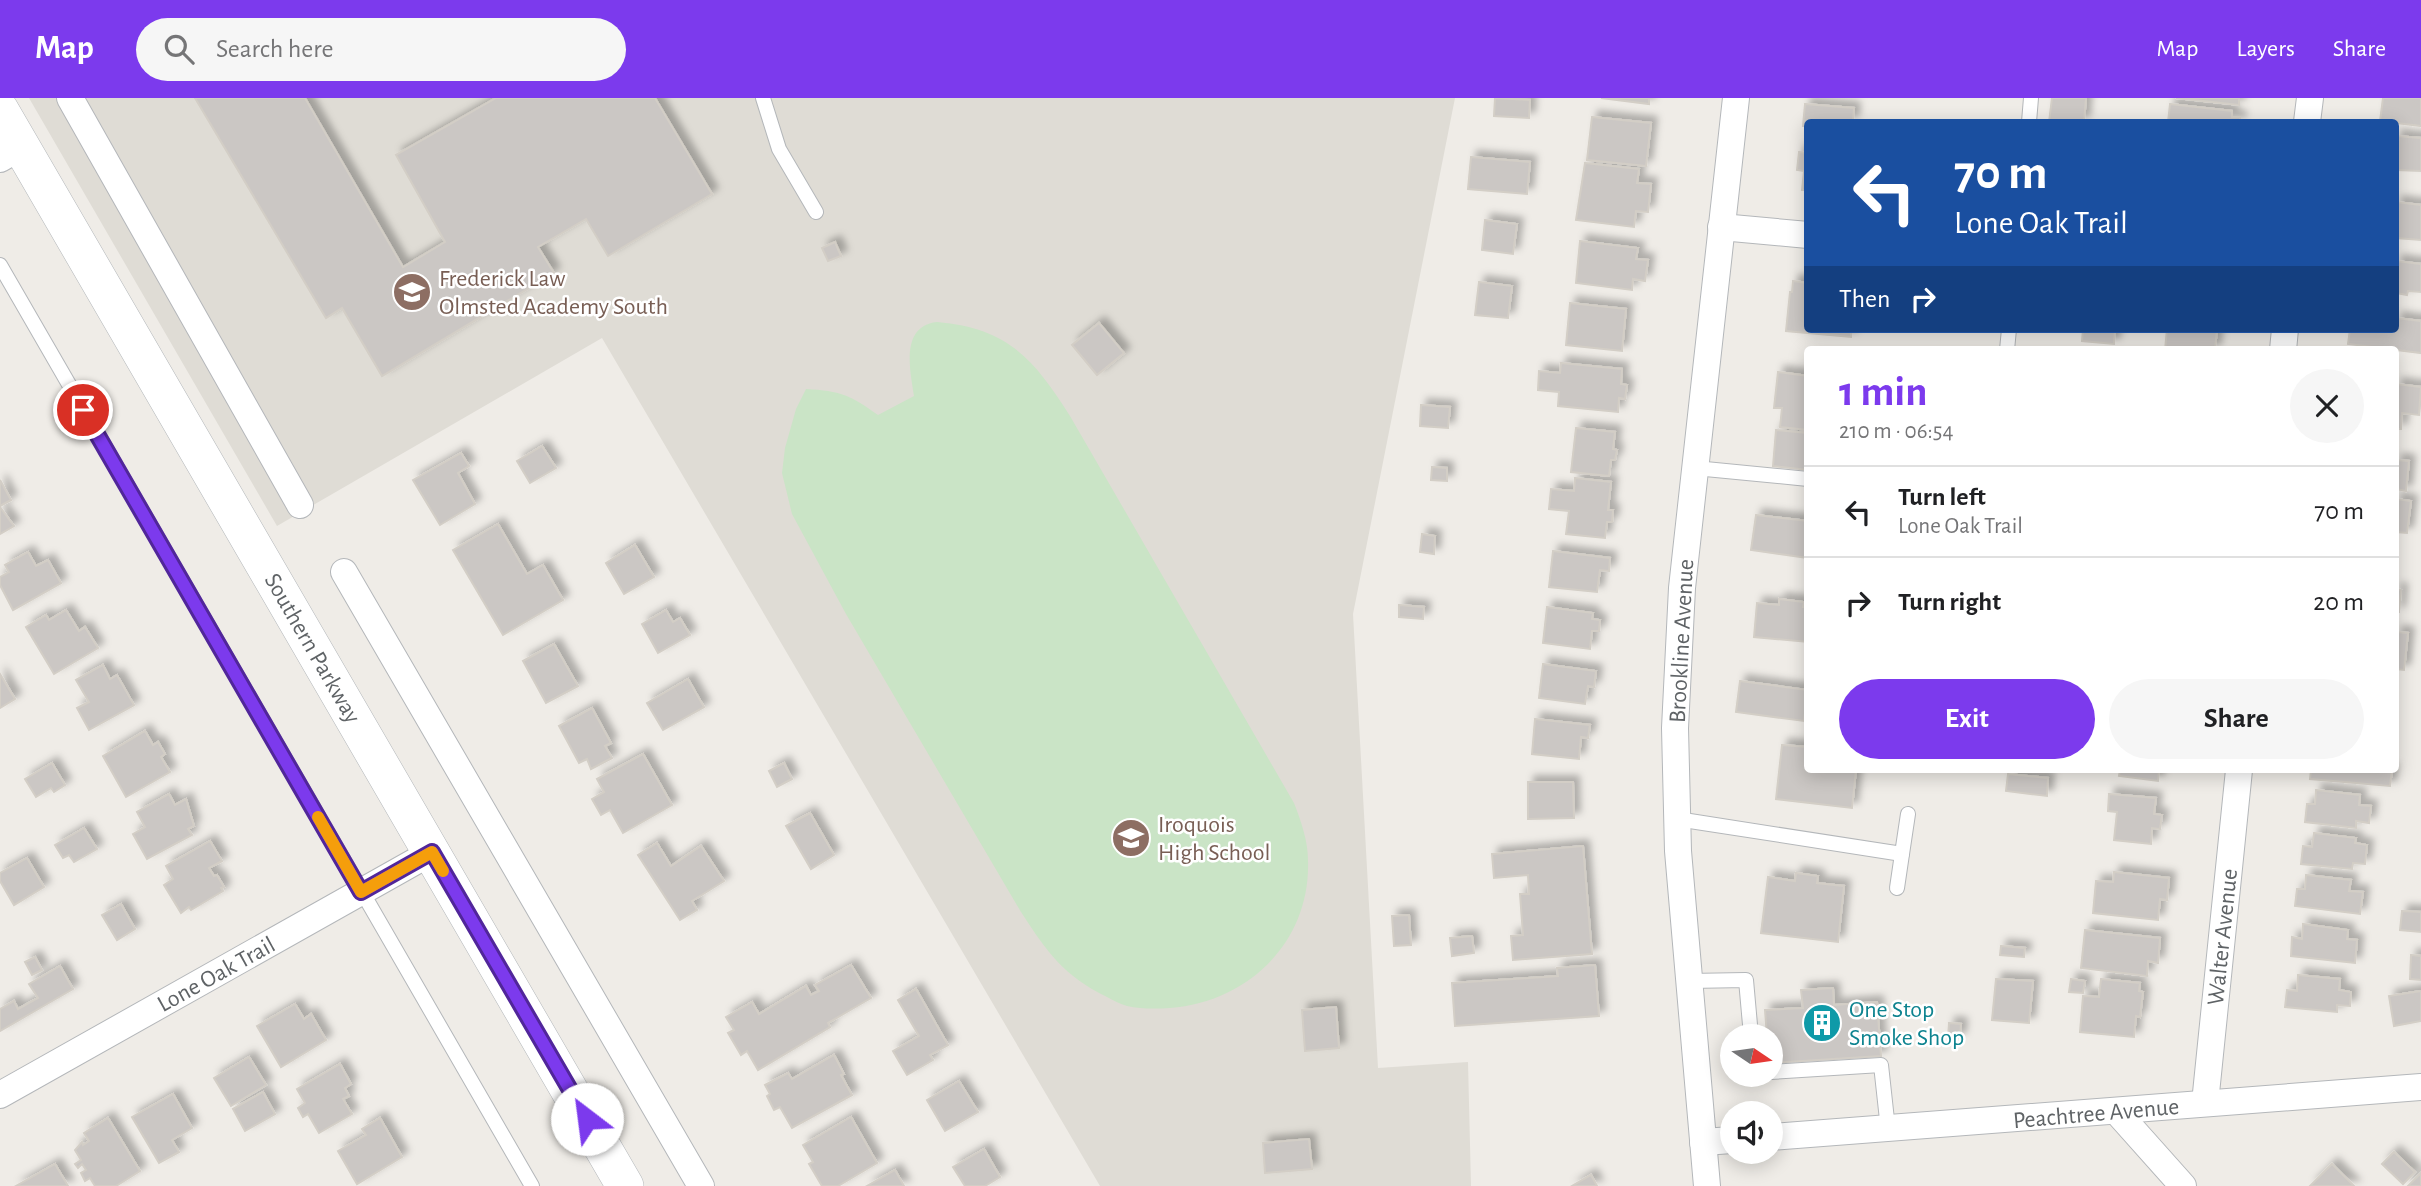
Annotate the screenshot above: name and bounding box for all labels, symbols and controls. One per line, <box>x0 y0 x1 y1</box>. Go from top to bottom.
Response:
search box <box>136 18 626 81</box>
icon: search <box>160 30 198 68</box>
text: Map <box>35 32 94 65</box>
text: Search here <box>216 36 334 62</box>
text: Map <box>2156 37 2198 61</box>
text: Layers <box>2236 37 2295 61</box>
text: Share <box>2333 37 2386 61</box>
icon: left <box>1839 147 1930 238</box>
text: 70 m <box>1954 149 2048 198</box>
text: Lone Oak Trail <box>1954 207 2128 239</box>
place label: Frederick Law Olmsted Academy South <box>439 267 668 319</box>
school or university icon: Frederick Law Olmsted Academy South <box>391 271 433 313</box>
icon: right <box>1904 280 1942 318</box>
text: Then <box>1839 286 1890 312</box>
button: close <box>2290 369 2364 443</box>
text: 1 min <box>1839 371 1928 413</box>
pin <box>53 380 113 440</box>
icon: arrive <box>64 391 102 429</box>
text: 210 m · 06:54 <box>1839 420 1953 443</box>
text: Turn left <box>1898 484 1986 510</box>
icon: left <box>1839 493 1877 531</box>
text: 70 m <box>2314 498 2364 524</box>
text: Lone Oak Trail <box>1898 515 2023 538</box>
street label: Brookline Avenue <box>1666 559 1698 724</box>
street label: Southern Parkway <box>260 570 365 727</box>
icon: right <box>1839 584 1877 622</box>
text: Turn right <box>1898 589 2001 615</box>
text: 20 m <box>2313 589 2364 615</box>
button: Exit <box>1839 679 2095 759</box>
button: Share <box>2109 679 2364 759</box>
place label: Iroquois High School <box>1158 813 1270 865</box>
school or university icon: Iroquois High School <box>1110 817 1152 859</box>
street label: Walter Avenue <box>2204 868 2242 1007</box>
street label: Lone Oak Trail <box>154 933 279 1017</box>
place label: One Stop Smoke Shop <box>1849 998 1964 1050</box>
building icon: One Stop Smoke Shop <box>1801 1002 1843 1044</box>
north arrow <box>1720 1024 1783 1087</box>
map controls <box>1720 1024 1783 1164</box>
position arrow <box>550 1082 624 1156</box>
street label: Peachtree Avenue <box>2012 1095 2180 1133</box>
button: sound <box>1720 1101 1783 1164</box>

